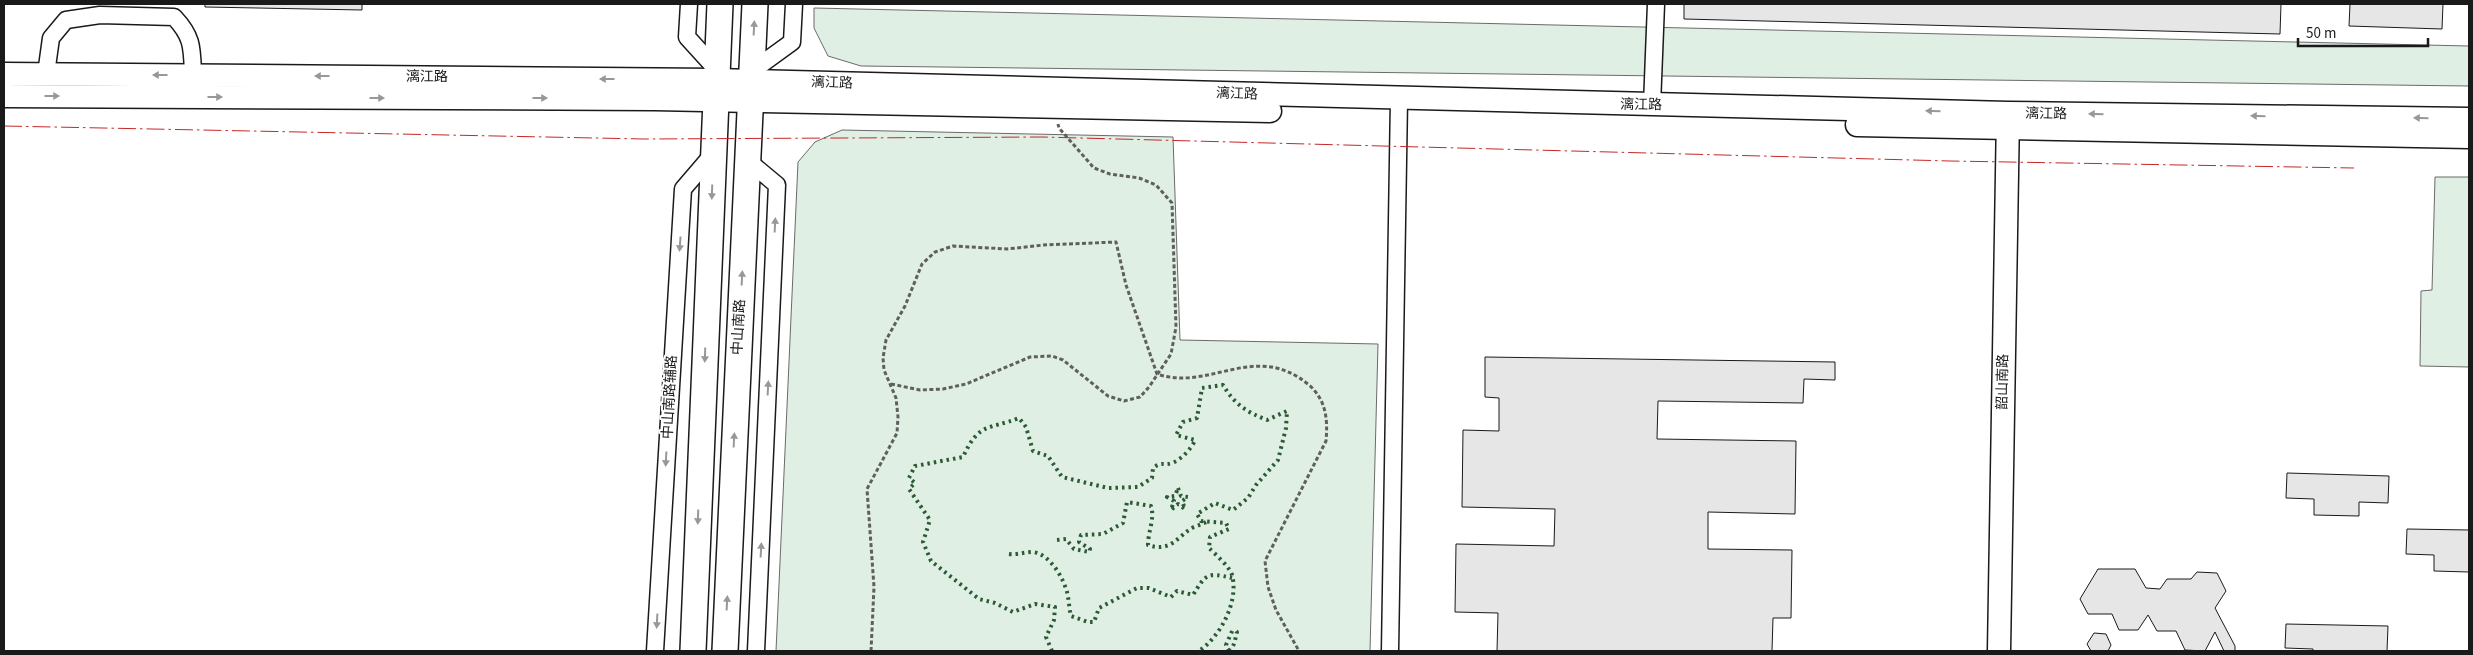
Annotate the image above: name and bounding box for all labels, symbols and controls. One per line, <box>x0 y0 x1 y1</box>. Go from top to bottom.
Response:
scale bar <box>2298 15 2428 47</box>
one-way arrow <box>750 20 758 36</box>
text: 50 m <box>2306 23 2336 44</box>
street label: 漓江路 <box>406 67 448 87</box>
one-way arrow <box>151 71 167 79</box>
one-way arrow <box>314 72 330 80</box>
street label: 漓江路 <box>811 72 853 94</box>
one-way arrow <box>599 75 615 83</box>
street label: 漓江路 <box>1216 83 1258 105</box>
one-way arrow <box>45 92 61 100</box>
one-way arrow <box>207 93 223 101</box>
one-way arrow <box>370 94 386 102</box>
one-way arrow <box>532 94 548 102</box>
street label: 漓江路 <box>1620 95 1662 115</box>
street label: 漓江路 <box>2025 104 2067 124</box>
one-way arrow <box>1925 107 1941 115</box>
one-way arrow <box>2087 110 2103 118</box>
one-way arrow <box>2250 112 2266 120</box>
one-way arrow <box>2412 114 2428 122</box>
one-way arrow <box>707 185 715 201</box>
one-way arrow <box>772 217 780 233</box>
one-way arrow <box>675 236 683 252</box>
one-way arrow <box>738 270 746 286</box>
street label: 中山南路 <box>728 299 750 355</box>
one-way arrow <box>701 347 709 363</box>
street label: 韶山南路 <box>1993 354 2013 410</box>
street label: 中山南路辅路 <box>658 355 682 439</box>
one-way arrow <box>764 379 772 395</box>
one-way arrow <box>731 432 739 448</box>
one-way arrow <box>662 451 670 467</box>
one-way arrow <box>694 509 702 525</box>
one-way arrow <box>757 542 765 558</box>
one-way arrow <box>723 594 731 610</box>
one-way arrow <box>653 613 661 629</box>

